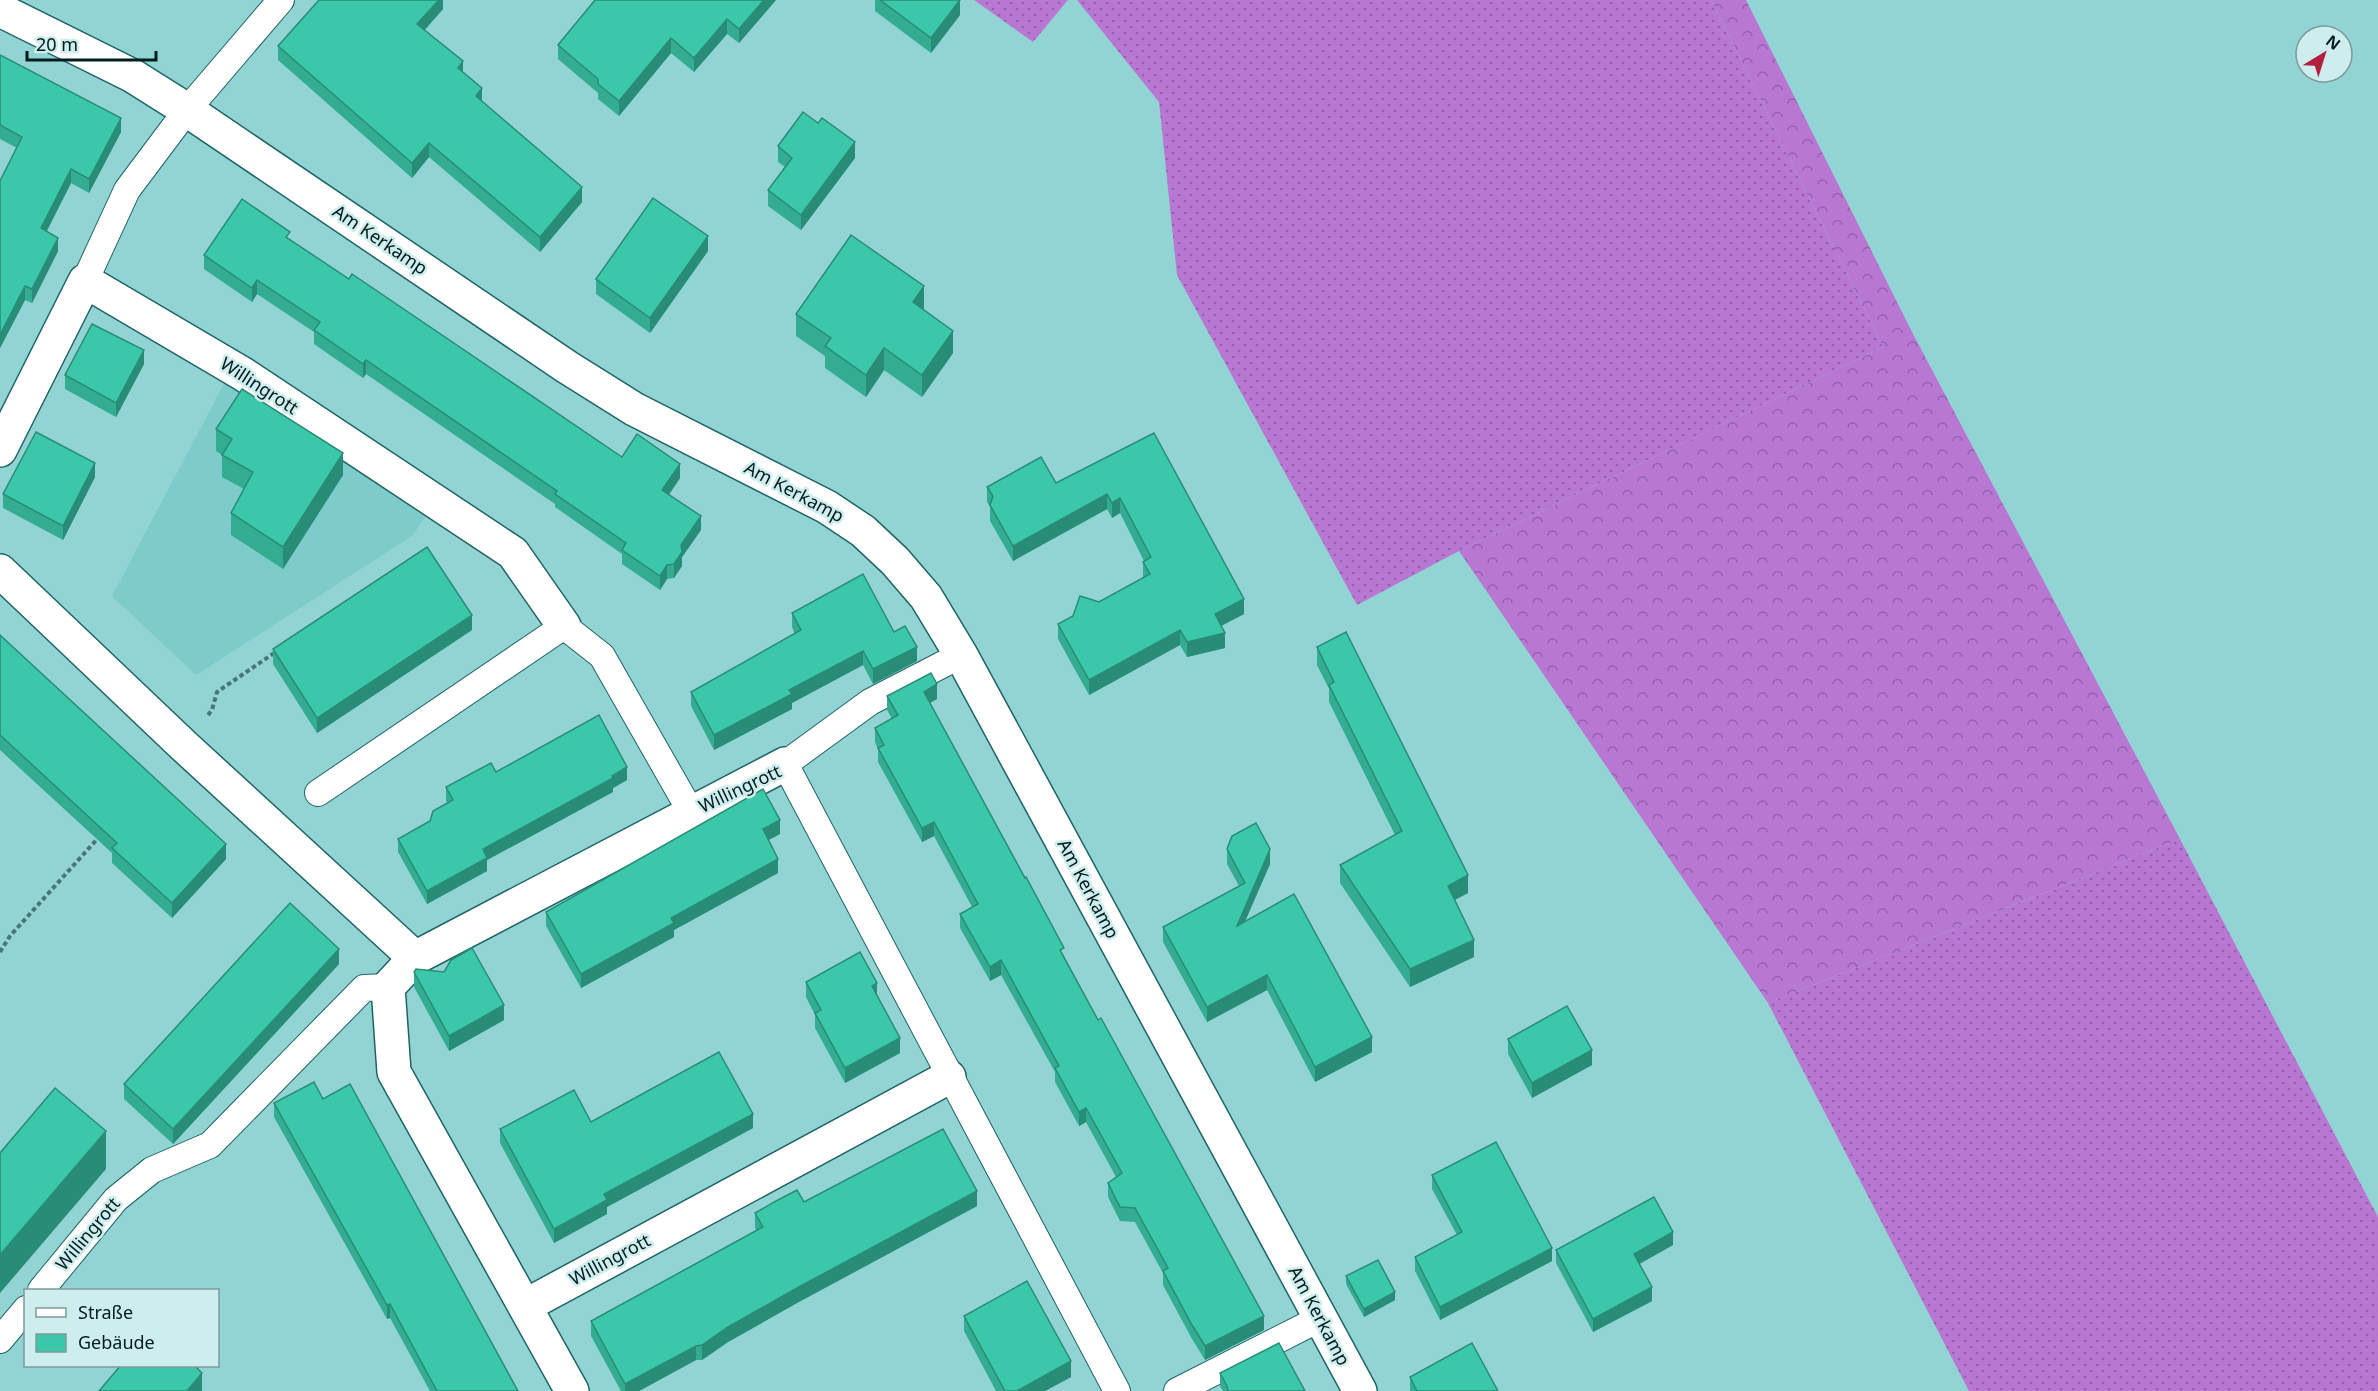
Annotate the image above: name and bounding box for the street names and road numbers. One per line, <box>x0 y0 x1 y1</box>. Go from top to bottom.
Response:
street label: Am Kerkamp <box>329 199 433 280</box>
street label: Willingrott <box>216 351 304 420</box>
street label: Am Kerkamp <box>741 455 848 527</box>
street label: Willingrott <box>694 758 785 818</box>
street label: Am Kerkamp <box>1053 835 1125 942</box>
street label: Willingrott <box>50 1191 125 1275</box>
street label: Willingrott <box>565 1228 655 1290</box>
street label: Am Kerkamp <box>1284 1262 1356 1369</box>

